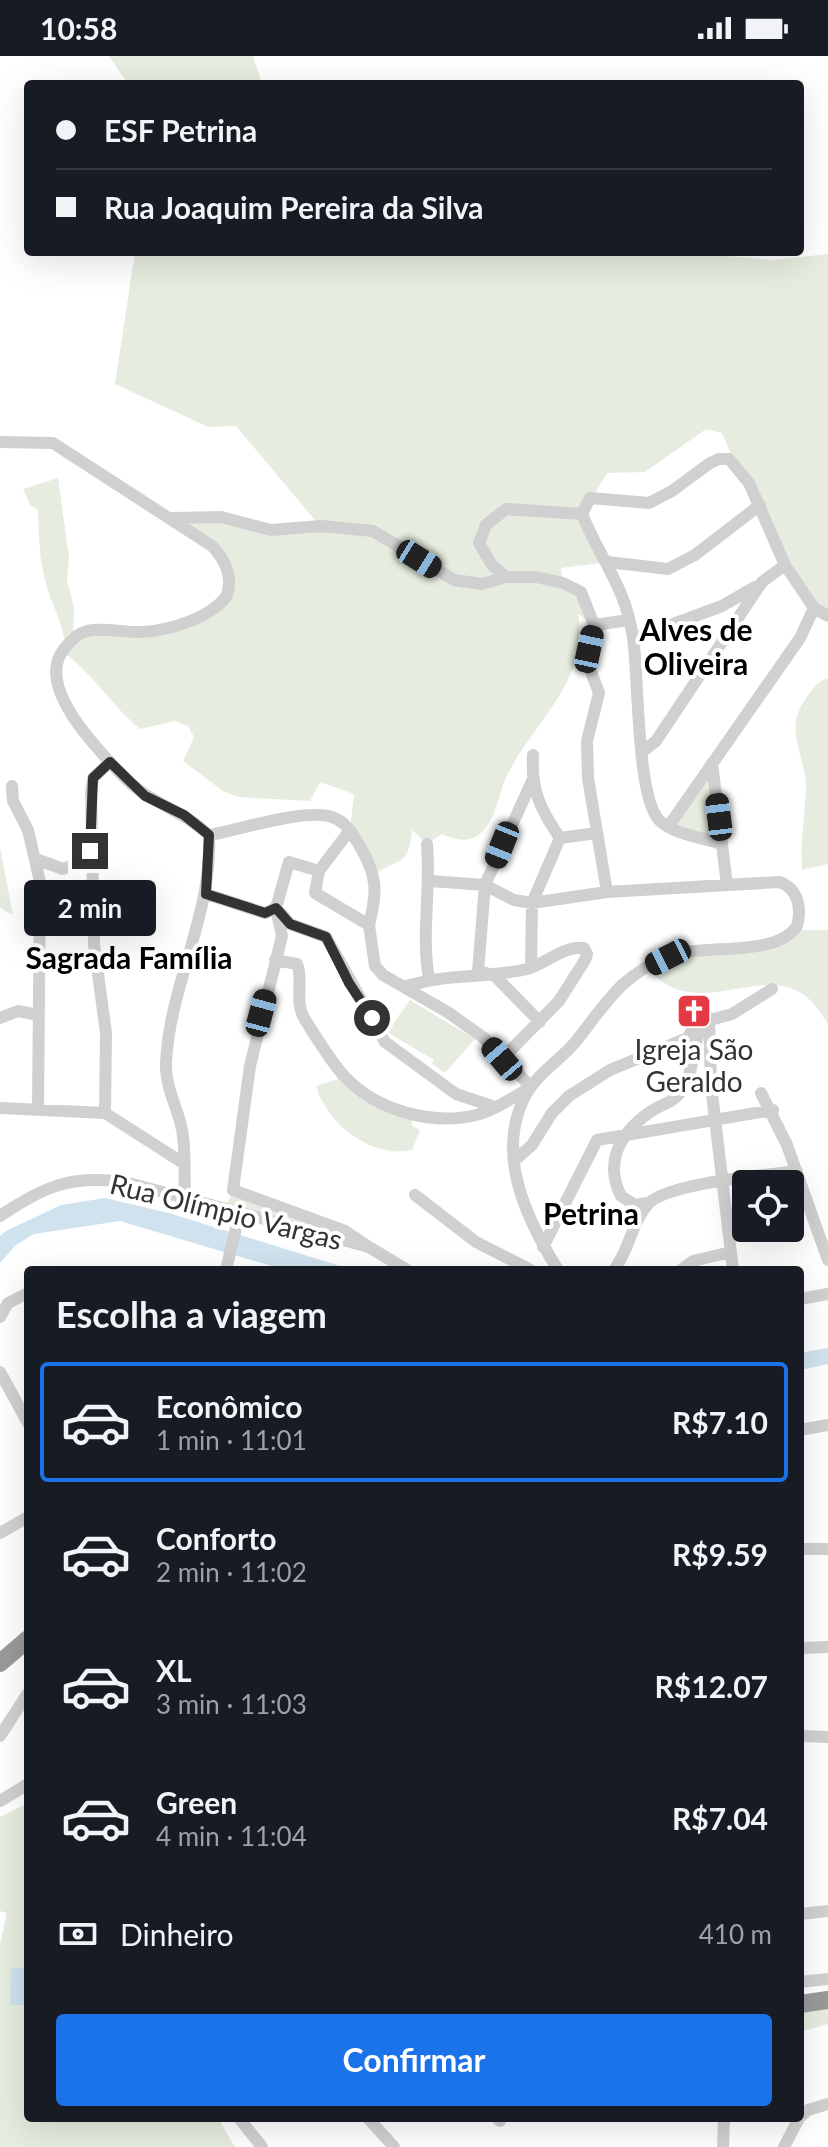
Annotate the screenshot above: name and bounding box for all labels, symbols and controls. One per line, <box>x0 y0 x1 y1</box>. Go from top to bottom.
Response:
text: 10:58 <box>40 10 117 46</box>
text: ESF Petrina <box>104 112 257 148</box>
text: Rua Joaquim Pereira da Silva <box>104 189 484 225</box>
car <box>392 536 446 582</box>
district label: Alves de Oliveira <box>638 611 753 681</box>
car <box>572 623 606 675</box>
car <box>704 792 734 842</box>
car <box>482 818 522 872</box>
route end <box>72 833 108 869</box>
callout: 2 min <box>24 879 156 935</box>
text: 2 min <box>58 892 122 924</box>
car <box>641 935 695 979</box>
district label: Sagrada Família <box>25 939 233 975</box>
car <box>243 987 279 1039</box>
church icon: Igreja São Geraldo <box>675 992 713 1030</box>
route start <box>354 1000 390 1036</box>
place label: Igreja São Geraldo <box>635 1032 753 1098</box>
car <box>477 1033 527 1085</box>
street label: Rua Olímpio Vargas <box>107 1166 346 1256</box>
map controls <box>732 1170 804 1242</box>
button: locate <box>732 1170 804 1242</box>
district label: Petrina <box>543 1195 639 1231</box>
text: Escolha a viagem <box>56 1292 327 1336</box>
icon: car <box>60 1386 132 1458</box>
text: Econômico <box>156 1388 302 1424</box>
text: R$7.10 <box>672 1404 768 1440</box>
text: 1 min · 11:01 <box>156 1424 307 1456</box>
icon: car <box>60 1518 132 1590</box>
text: Conforto <box>156 1520 276 1556</box>
text: R$9.59 <box>672 1536 768 1572</box>
text: 2 min · 11:02 <box>156 1556 307 1588</box>
icon: car <box>60 1650 132 1722</box>
text: XL <box>156 1652 192 1688</box>
text: R$12.07 <box>655 1668 768 1704</box>
text: 3 min · 11:03 <box>156 1688 307 1720</box>
icon: car <box>60 1782 132 1854</box>
text: Green <box>156 1784 237 1820</box>
text: R$7.04 <box>672 1800 768 1836</box>
text: 4 min · 11:04 <box>156 1820 307 1852</box>
icon: cash <box>56 1912 100 1956</box>
text: Dinheiro <box>120 1916 234 1952</box>
text: 410 m <box>699 1918 772 1950</box>
button: Confirmar <box>56 2014 772 2106</box>

